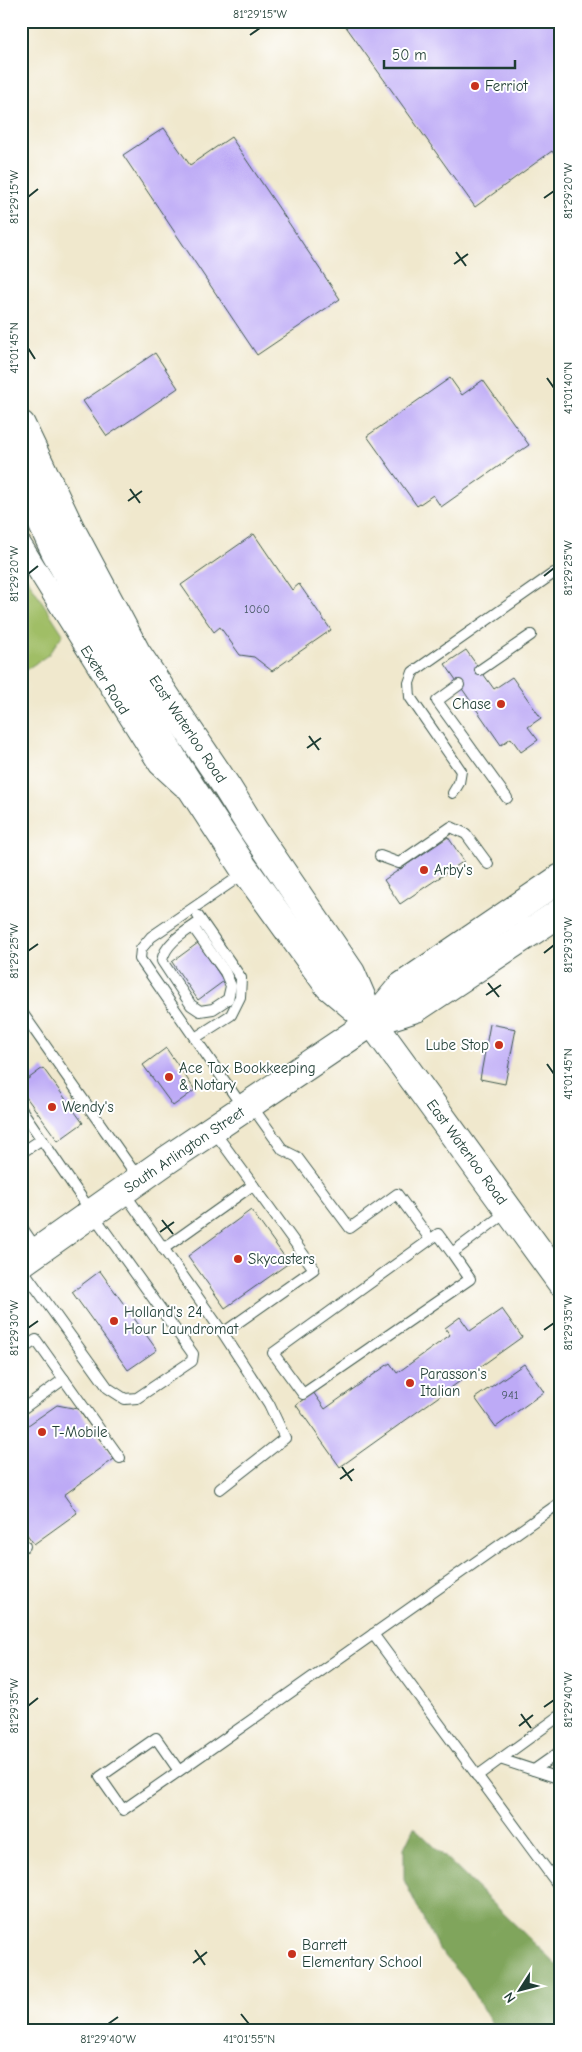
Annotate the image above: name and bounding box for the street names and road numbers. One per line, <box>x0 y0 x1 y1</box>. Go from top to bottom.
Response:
street label: Exeter Road <box>77 642 133 718</box>
street label: East Waterloo Road <box>145 672 231 786</box>
street label: East Waterloo Road <box>423 1096 511 1208</box>
street label: South Arlington Street <box>120 1103 248 1197</box>

